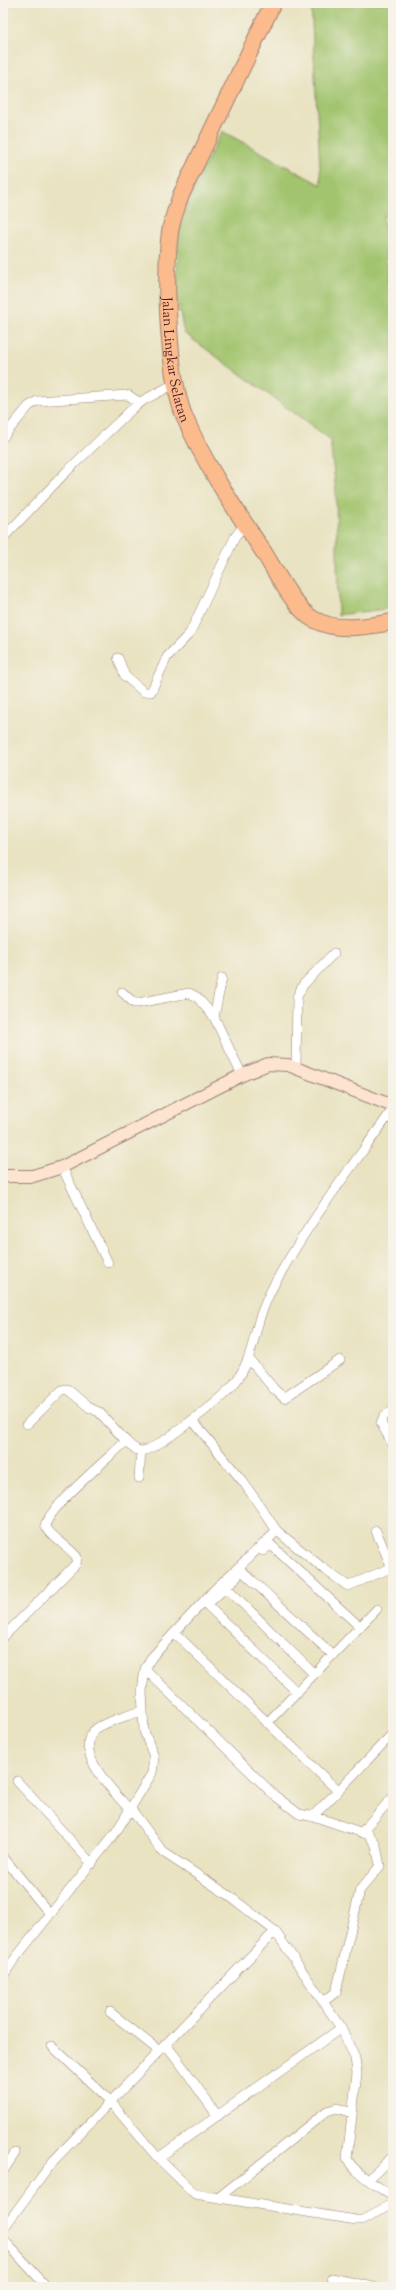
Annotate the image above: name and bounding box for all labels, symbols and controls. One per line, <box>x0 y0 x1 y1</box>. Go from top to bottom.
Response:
street label: Jalan Lingkar Selatan <box>156 296 194 426</box>

